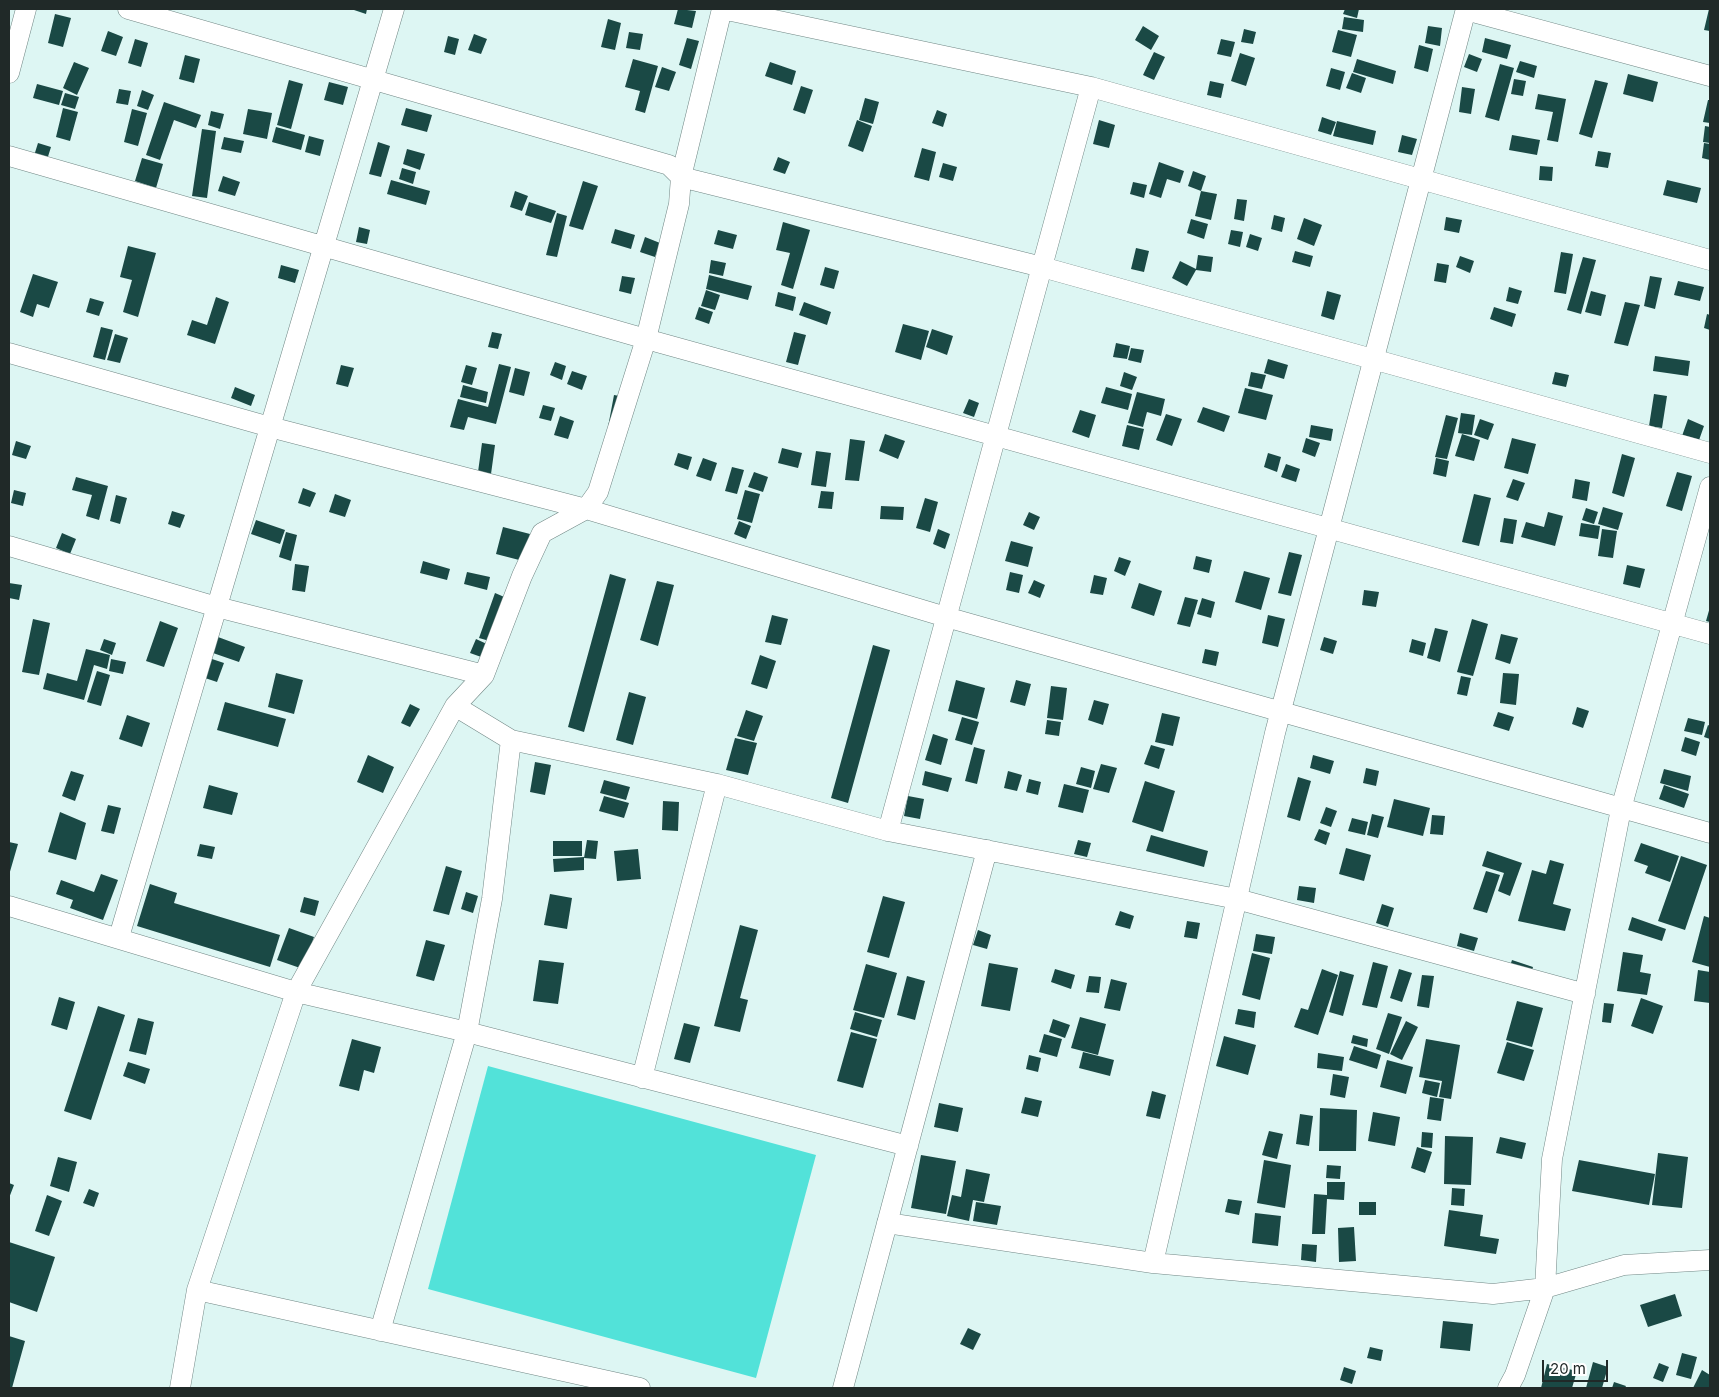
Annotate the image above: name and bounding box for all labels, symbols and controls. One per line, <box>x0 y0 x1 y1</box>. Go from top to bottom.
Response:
scale bar <box>1544 1350 1610 1382</box>
text: 20 m <box>1550 1359 1586 1378</box>

